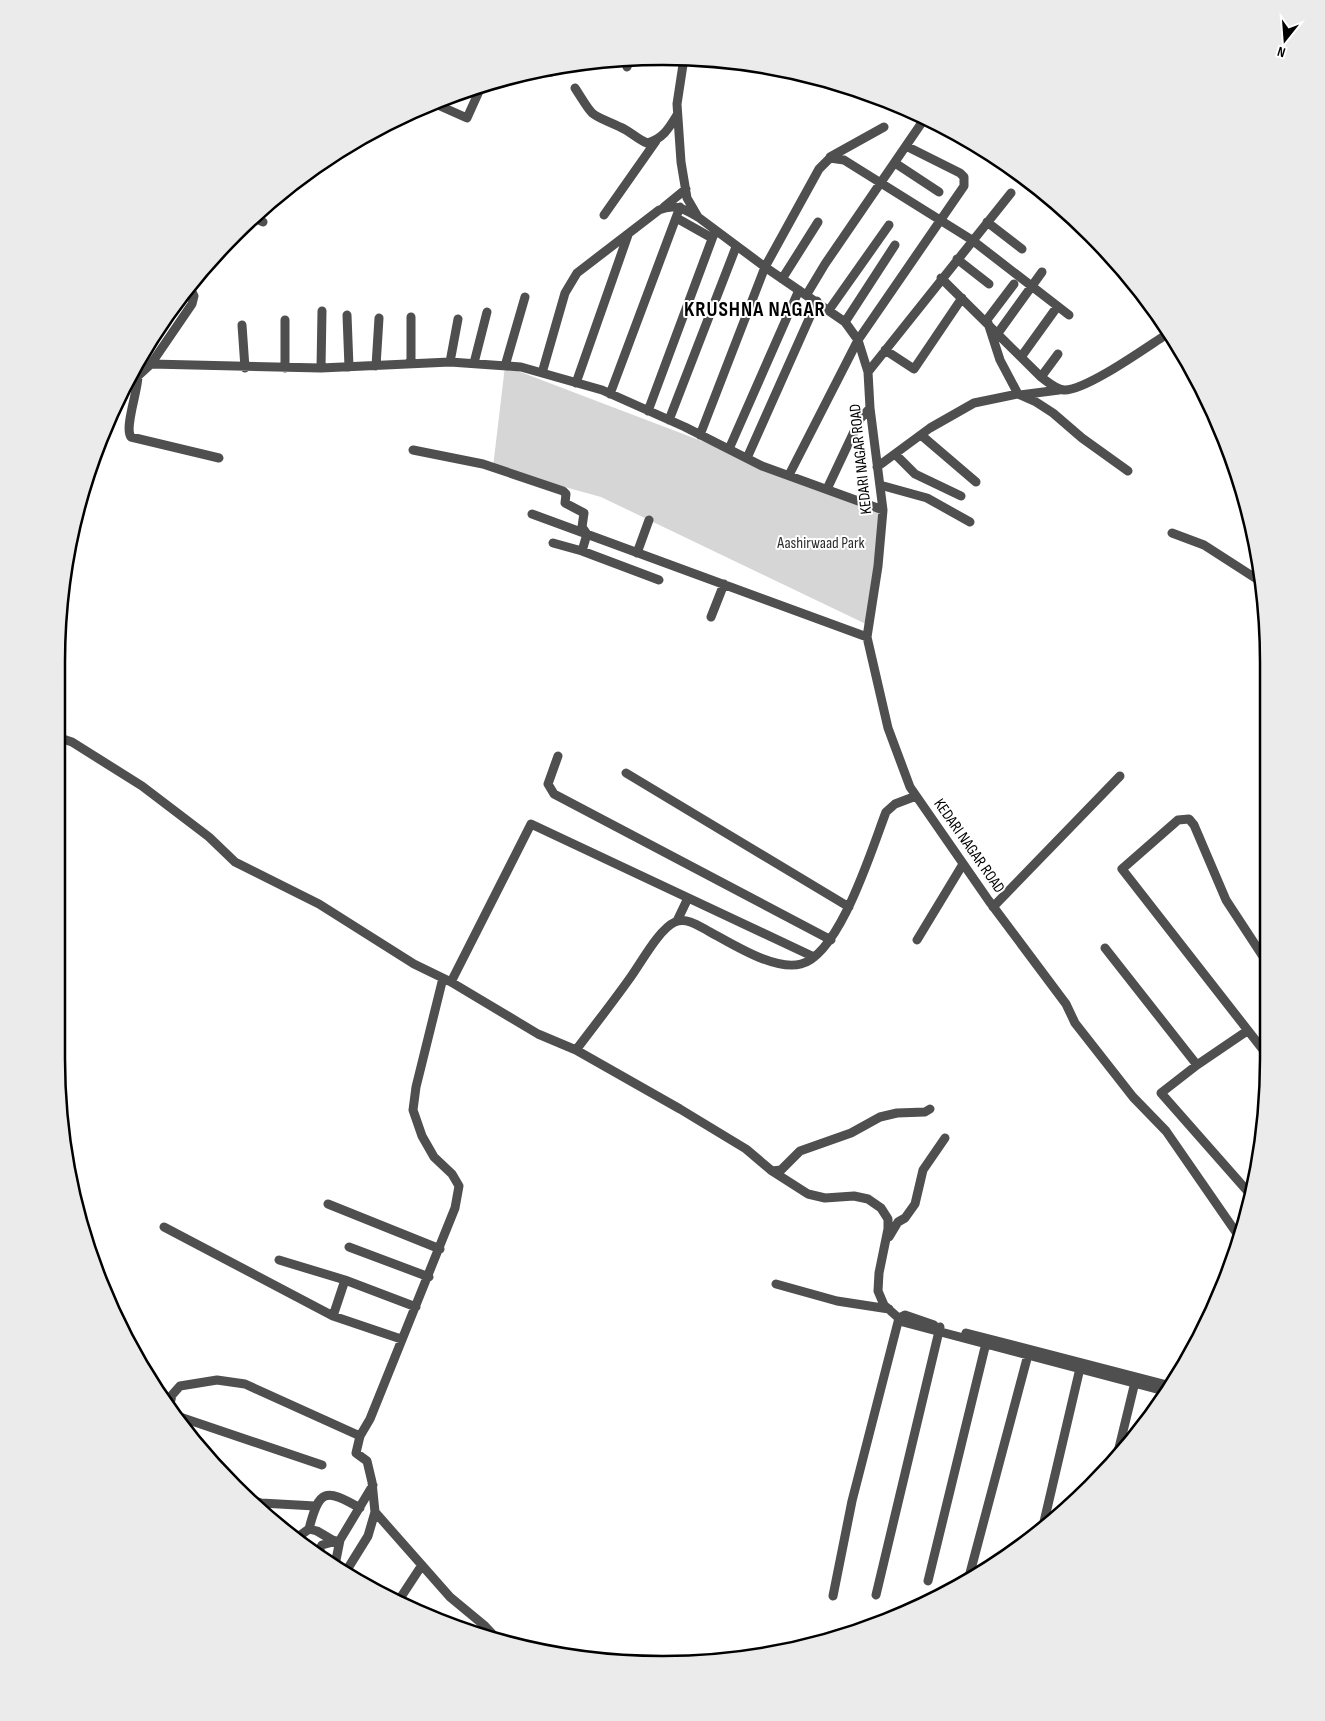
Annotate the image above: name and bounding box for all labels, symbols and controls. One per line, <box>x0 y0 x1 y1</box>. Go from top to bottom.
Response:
north arrow <box>1260 15 1310 65</box>
text: N <box>1275 43 1287 61</box>
district label: KRUSHNA NAGAR <box>684 297 826 322</box>
street label: KEDARI NAGAR ROAD <box>846 403 876 515</box>
park label: Aashirwaad Park <box>776 534 865 553</box>
street label: KEDARI NAGAR ROAD <box>929 795 1009 897</box>

